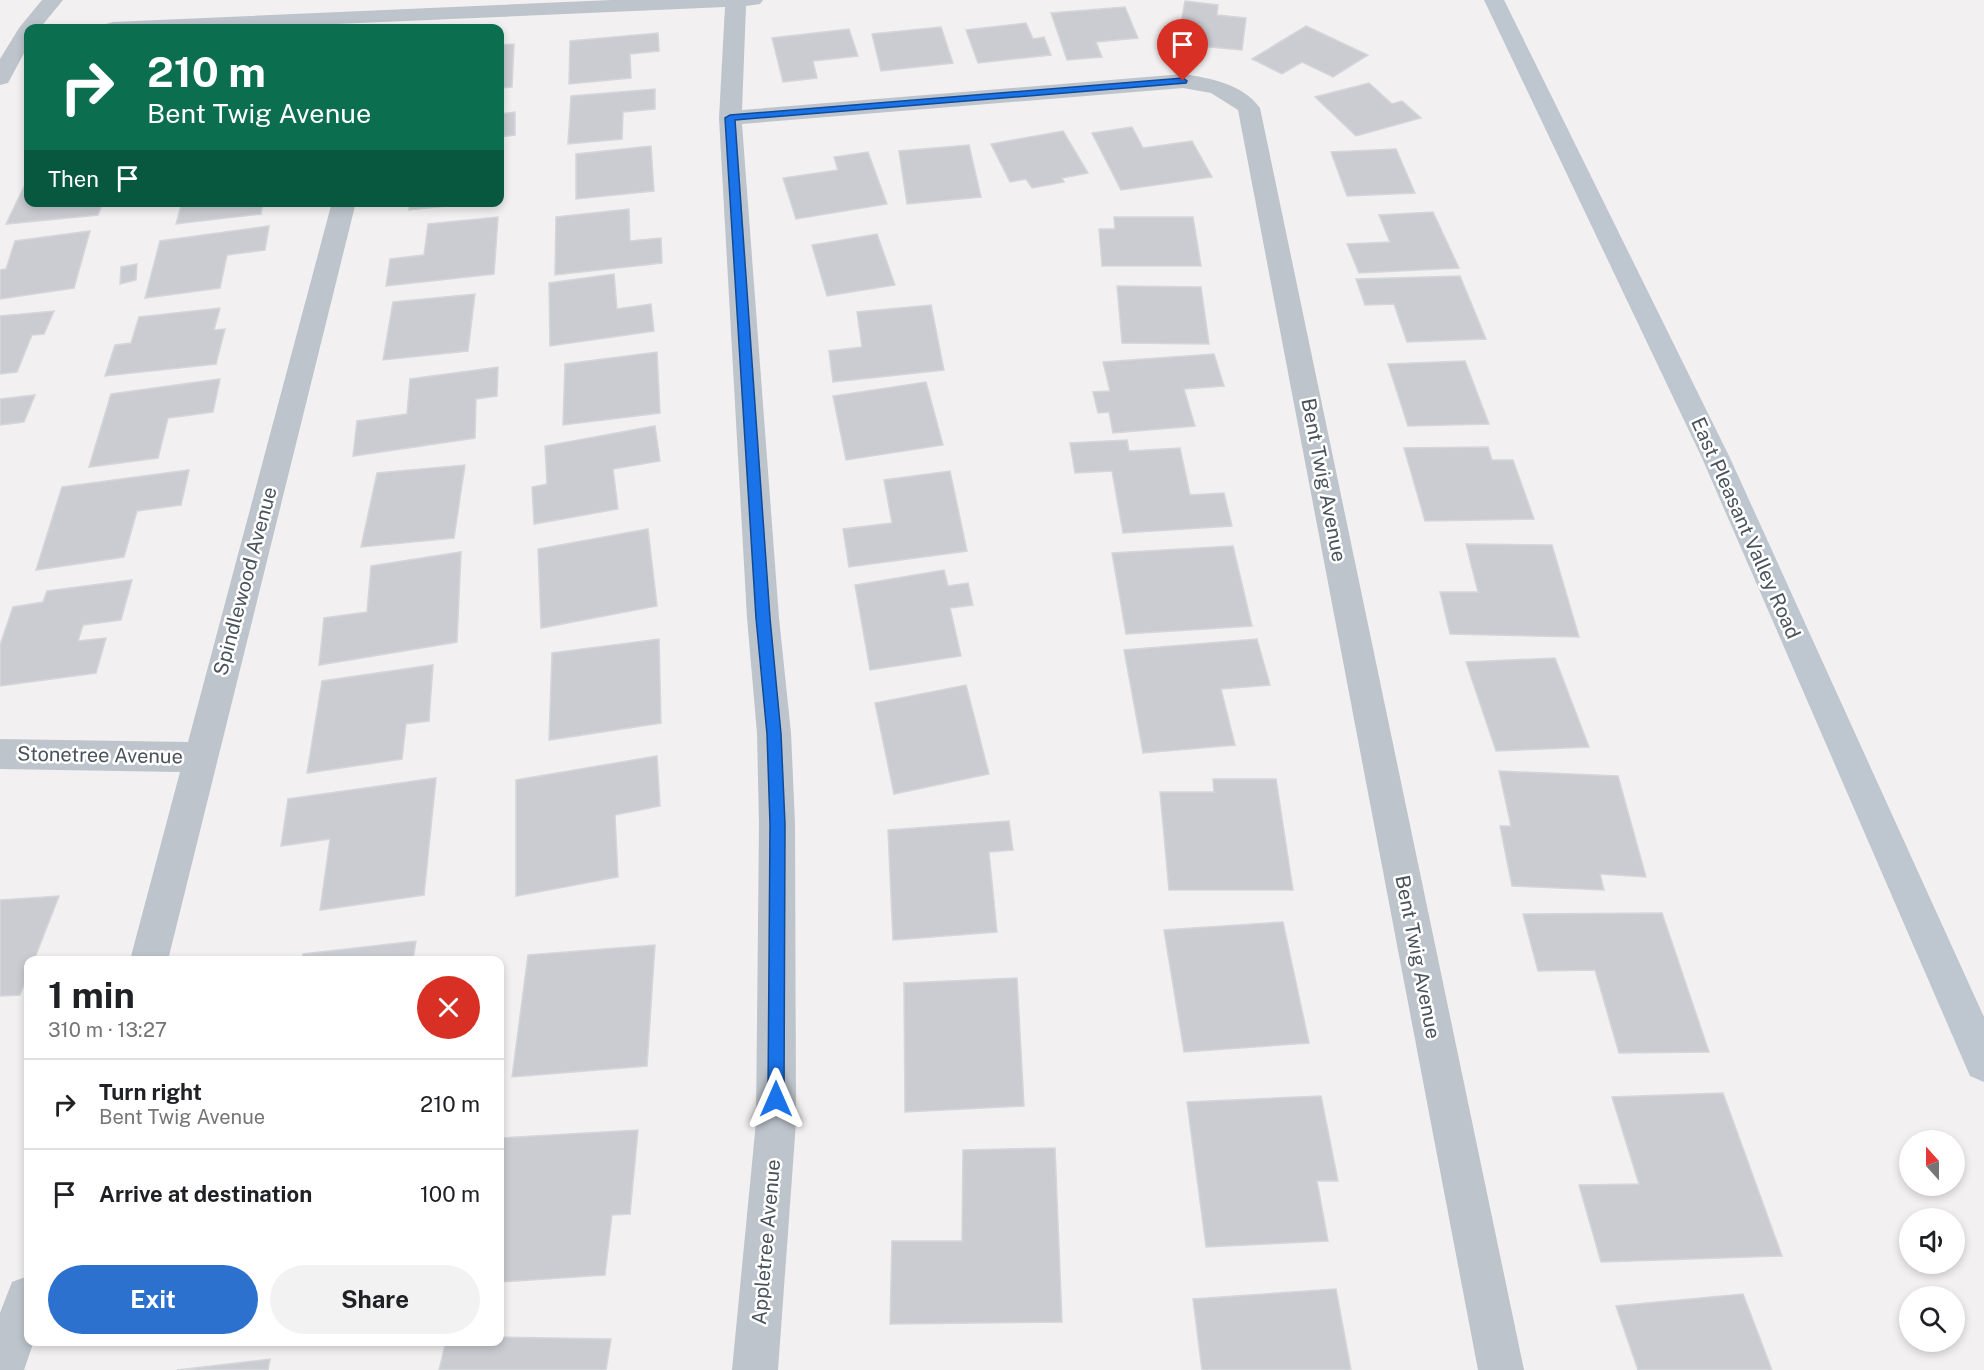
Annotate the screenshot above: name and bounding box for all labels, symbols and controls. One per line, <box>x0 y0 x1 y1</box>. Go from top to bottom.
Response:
pin <box>1157 19 1208 81</box>
icon: arrive <box>1166 28 1199 61</box>
text: 210 m <box>147 47 266 96</box>
icon: right <box>48 48 126 126</box>
text: Bent Twig Avenue <box>147 97 371 129</box>
icon: arrive <box>111 162 144 195</box>
text: Then <box>48 166 99 192</box>
street label: Bent Twig Avenue <box>1296 396 1352 564</box>
street label: East Pleasant Valley Road <box>1686 414 1806 642</box>
street label: Spindlewood Avenue <box>208 484 282 678</box>
street label: Stonetree Avenue <box>17 742 183 768</box>
street label: Bent Twig Avenue <box>1390 873 1446 1041</box>
text: 1 min <box>48 974 135 1016</box>
button: close <box>417 976 480 1039</box>
text: 310 m · 13:27 <box>48 1018 167 1042</box>
position arrow <box>744 1067 808 1131</box>
text: Turn right <box>99 1079 202 1105</box>
icon: right <box>48 1088 81 1121</box>
text: 210 m <box>420 1091 480 1117</box>
text: Bent Twig Avenue <box>99 1105 265 1129</box>
north arrow <box>1899 1130 1965 1196</box>
map controls <box>1899 1130 1965 1352</box>
street label: Appletree Avenue <box>747 1158 785 1326</box>
icon: arrive <box>48 1178 81 1211</box>
text: Arrive at destination <box>99 1181 312 1207</box>
text: 100 m <box>420 1181 480 1207</box>
button: sound <box>1899 1208 1965 1274</box>
button: Exit <box>48 1265 258 1334</box>
button: Share <box>270 1265 480 1334</box>
button: search <box>1899 1286 1965 1352</box>

